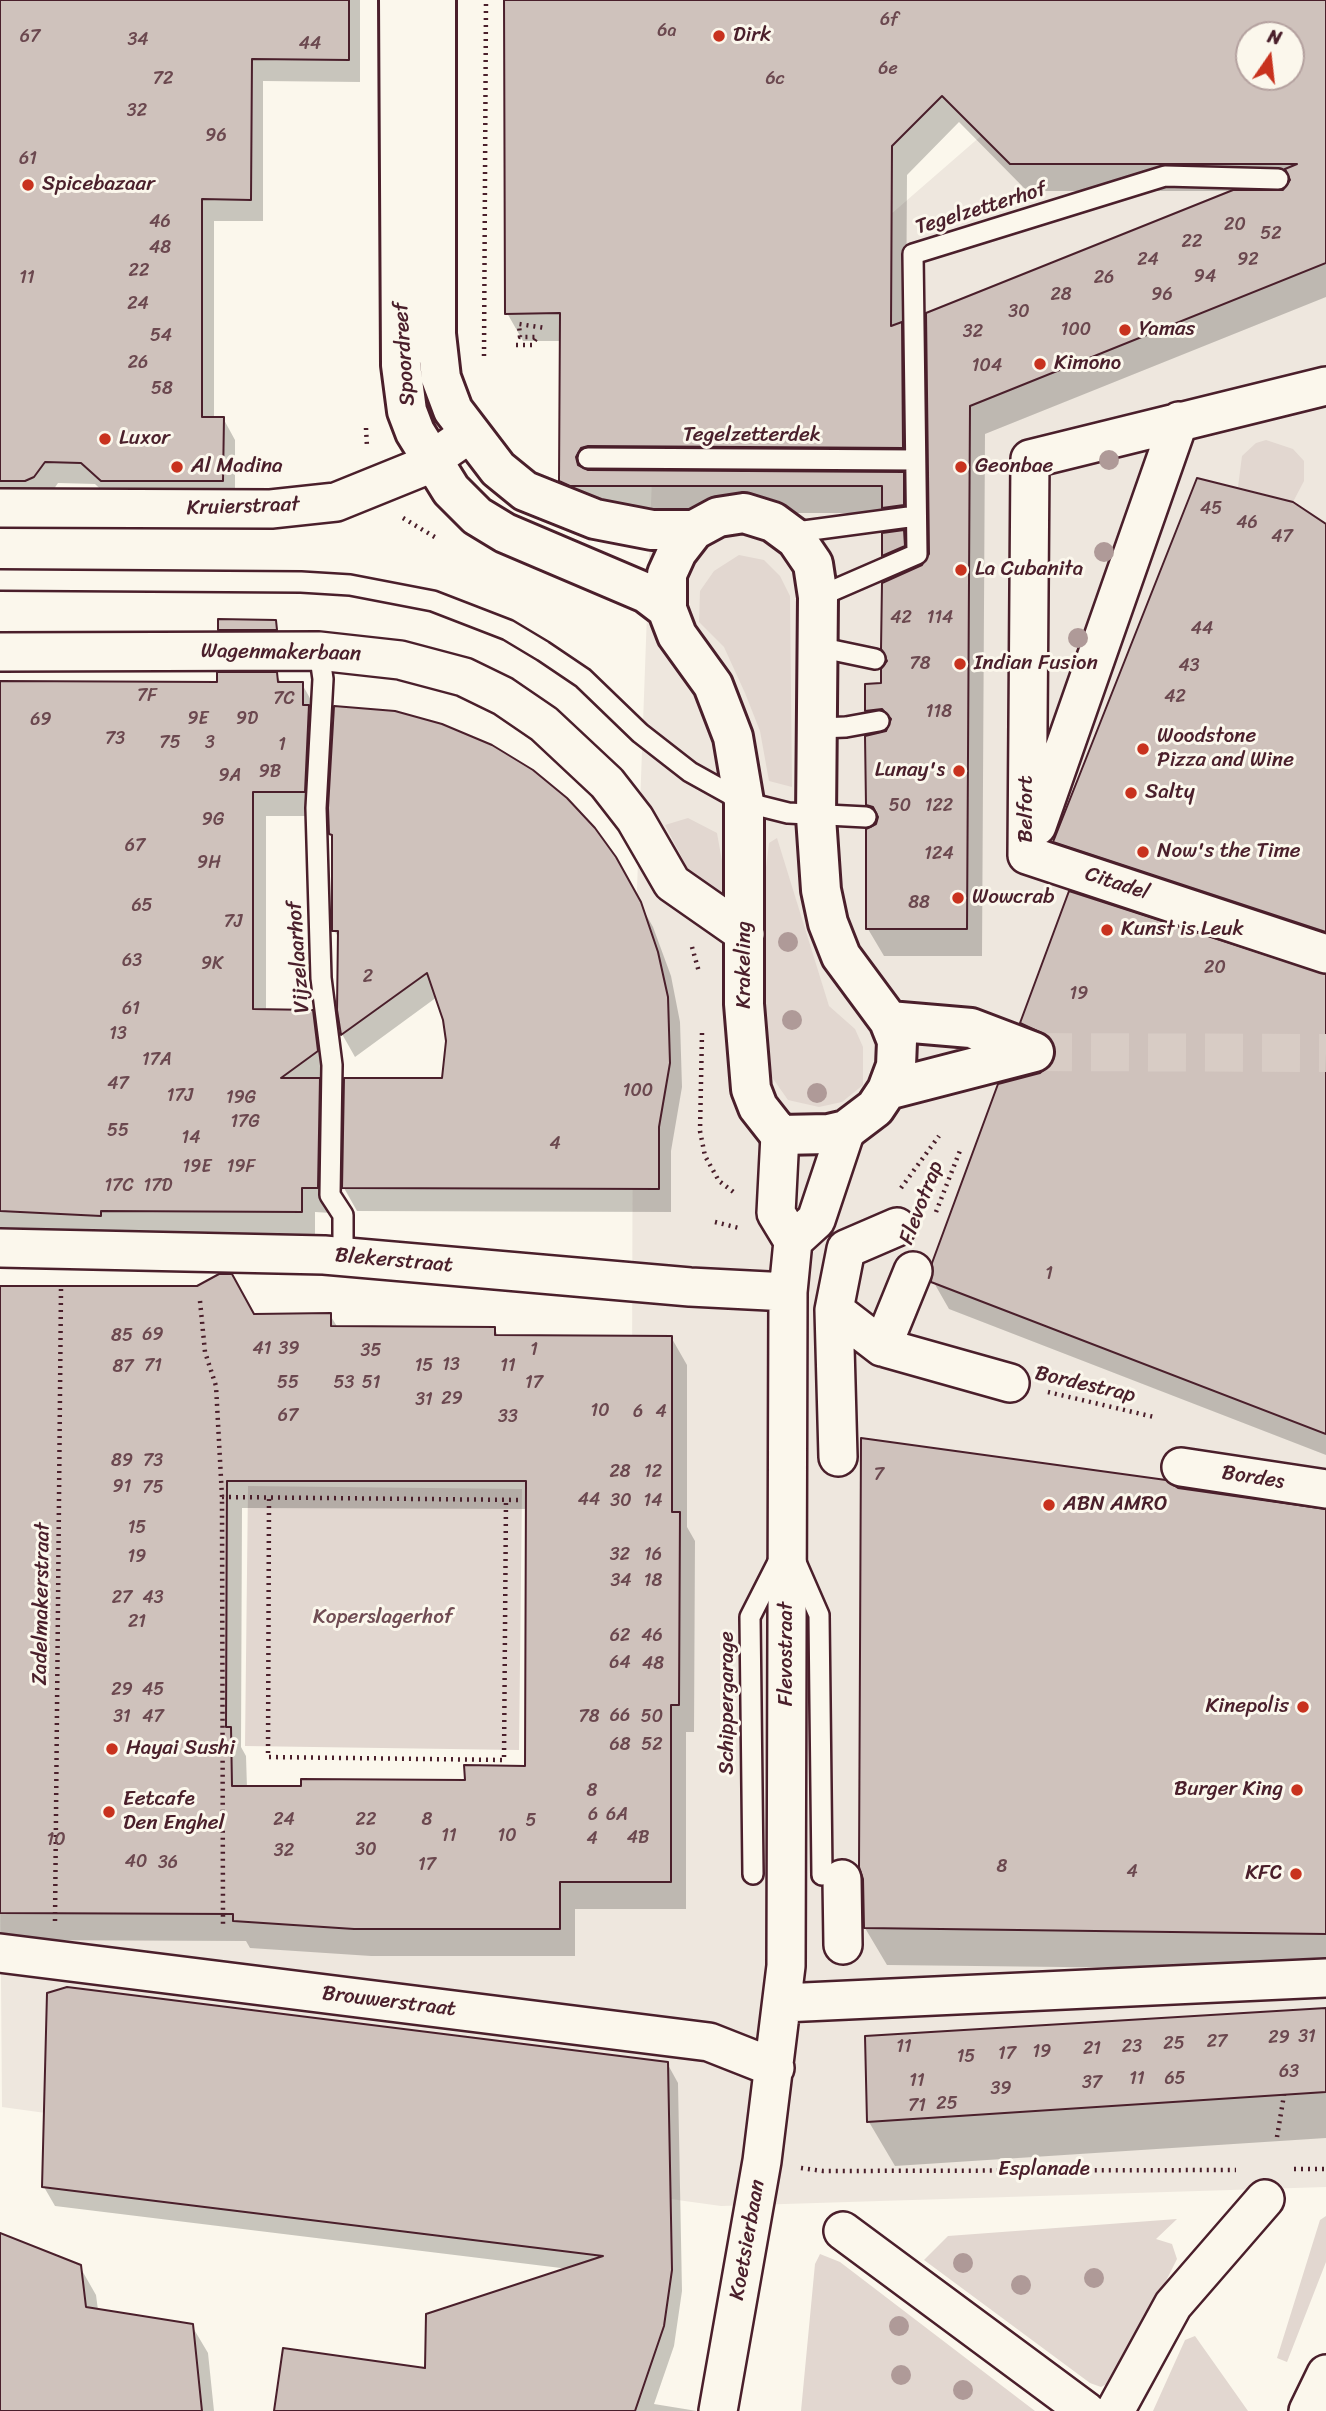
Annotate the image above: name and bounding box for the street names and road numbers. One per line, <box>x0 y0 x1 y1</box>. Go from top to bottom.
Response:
street label: Tegelzetterhof <box>912 177 1050 241</box>
street label: Spoordreef <box>389 301 421 407</box>
street label: Tegelzetterdek <box>683 423 821 449</box>
street label: Kruierstraat <box>186 492 300 522</box>
street label: Wagenmakerbaan <box>201 639 361 667</box>
street label: Belfort <box>1014 775 1040 843</box>
street label: Citadel <box>1082 862 1152 906</box>
street label: Vijzelaarhof <box>283 900 315 1014</box>
street label: Krakeling <box>732 921 758 1009</box>
street label: Flevotrap <box>895 1158 949 1248</box>
street label: Blekerstraat <box>334 1243 454 1279</box>
street label: Bordestrap <box>1032 1361 1138 1409</box>
street label: Bordes <box>1220 1461 1286 1495</box>
street label: Zadelmakerstraat <box>28 1522 56 1686</box>
street label: Flevostraat <box>774 1602 800 1706</box>
street label: Schippergarage <box>715 1631 741 1775</box>
street label: Brouwerstraat <box>321 1981 457 2023</box>
street label: Esplanade <box>998 2157 1090 2183</box>
street label: Koetsierbaan <box>725 2178 771 2302</box>

